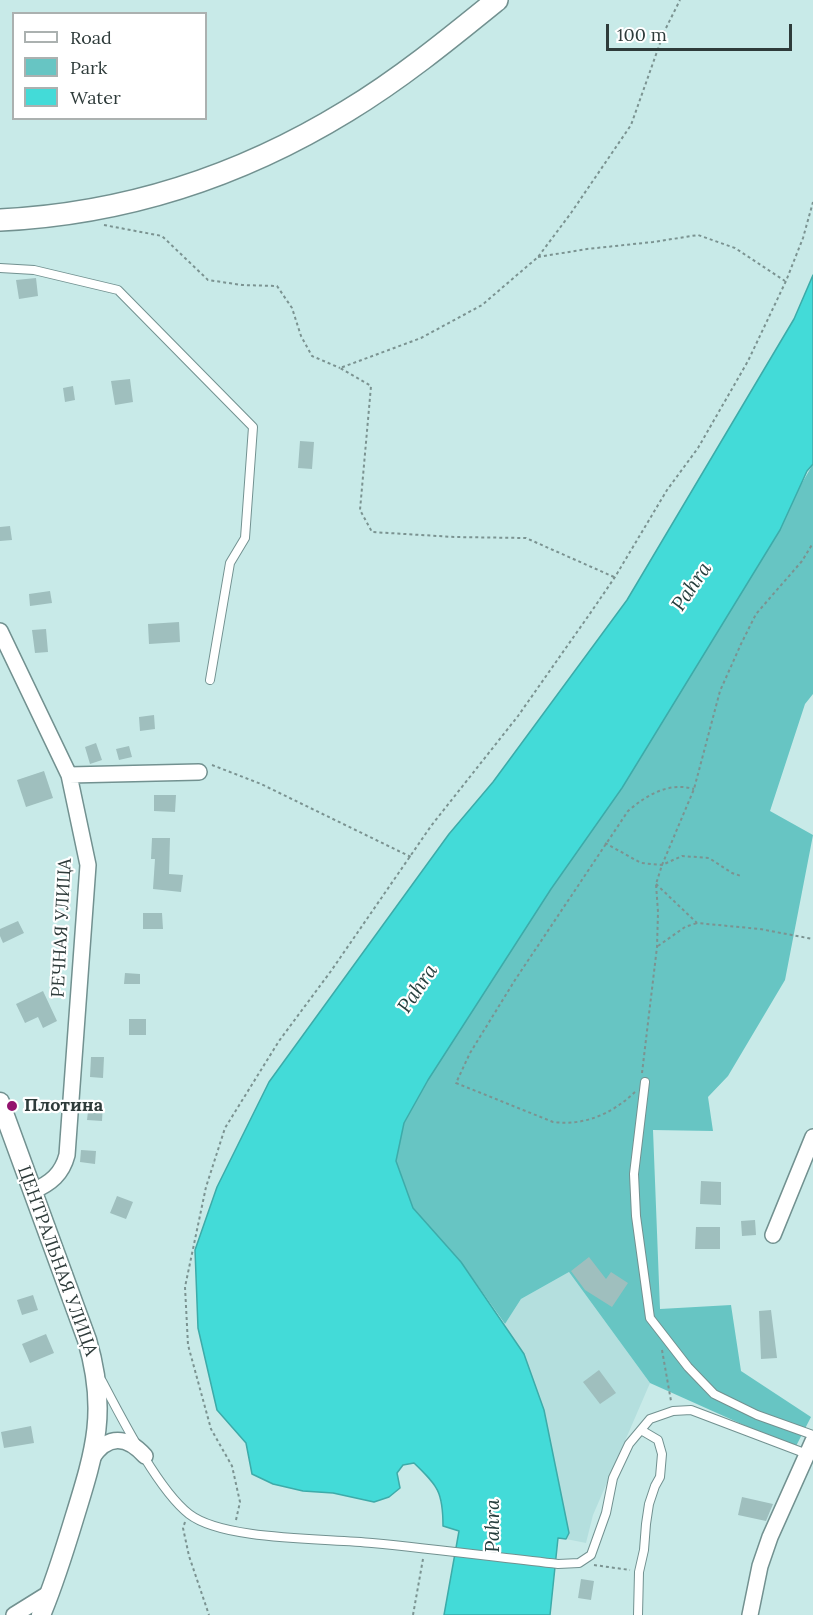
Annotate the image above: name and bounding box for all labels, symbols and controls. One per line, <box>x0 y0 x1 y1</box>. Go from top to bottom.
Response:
legend <box>12 12 207 120</box>
scale bar <box>609 12 795 50</box>
text: 100 m <box>617 23 667 46</box>
text: Road <box>70 26 112 49</box>
text: Park <box>70 56 107 79</box>
text: Water <box>70 86 121 109</box>
water label: Pahra <box>667 558 717 616</box>
street label: РЕЧНАЯ УЛИЦА <box>48 858 76 998</box>
water label: Pahra <box>393 960 443 1018</box>
place label: Плотина <box>24 1095 103 1117</box>
marker: Плотина <box>5 1099 19 1113</box>
street label: ЦЕНТРАЛЬНАЯ УЛИЦА <box>13 1163 101 1359</box>
water label: Pahra <box>481 1499 505 1553</box>

